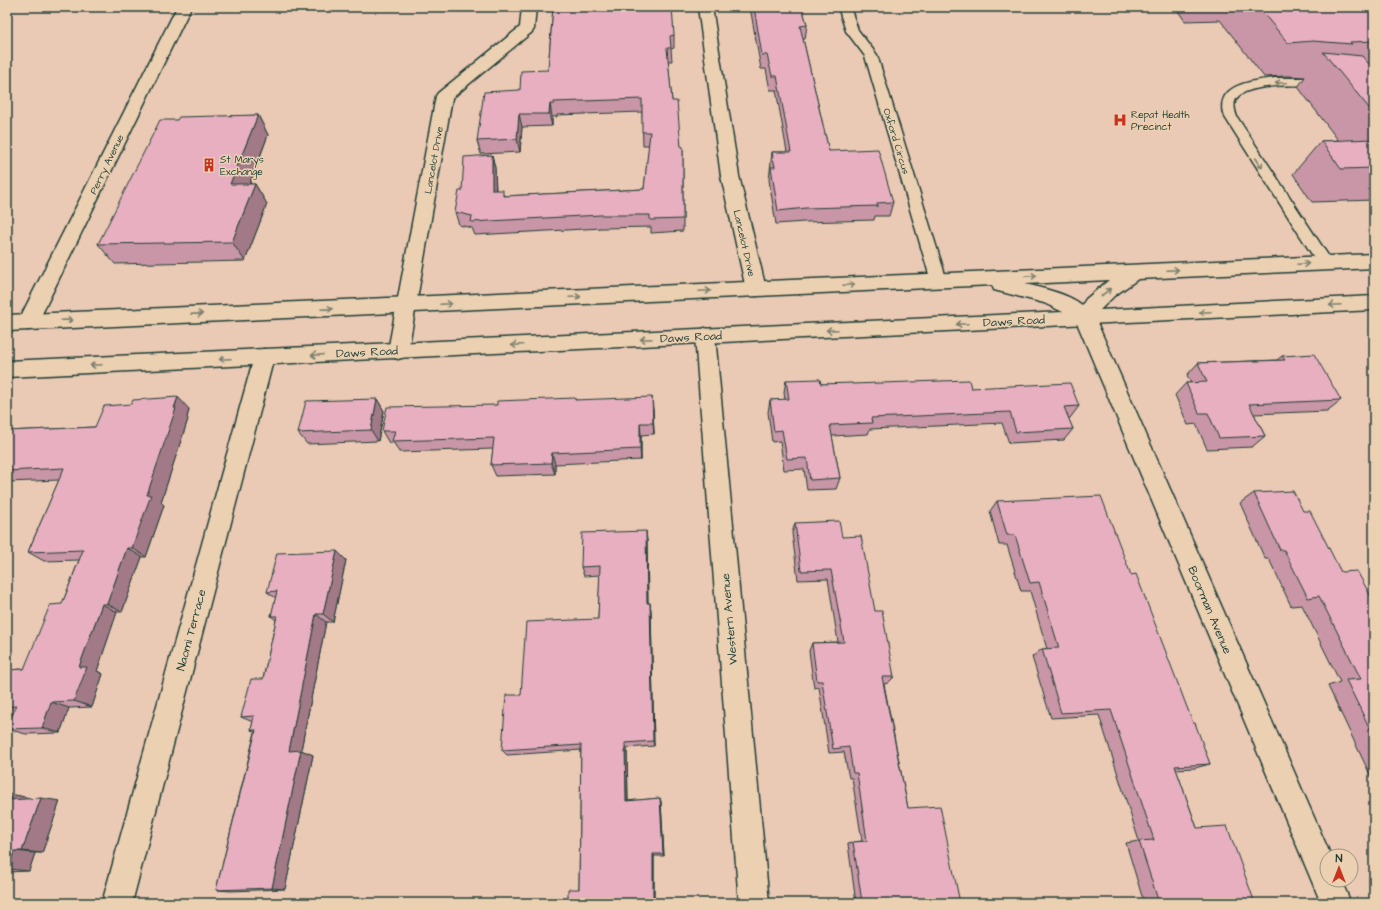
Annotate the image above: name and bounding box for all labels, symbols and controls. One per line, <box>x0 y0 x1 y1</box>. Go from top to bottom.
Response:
one-way arrow <box>1275 79 1288 86</box>
street label: Oxford Circus <box>879 107 913 176</box>
place label: Repat Health Precinct <box>1131 108 1189 134</box>
hospital icon: Repat Health Precinct <box>1112 112 1128 128</box>
street label: Lancelot Drive <box>421 125 447 195</box>
street label: Perry Avenue <box>86 132 129 197</box>
place label: St Marys Exchange <box>220 153 264 180</box>
building icon: St Marys Exchange <box>201 157 217 173</box>
one-way arrow <box>1255 157 1263 168</box>
street label: Lancelot Drive <box>730 208 759 279</box>
one-way arrow <box>1296 261 1309 268</box>
one-way arrow <box>1166 266 1179 274</box>
one-way arrow <box>1024 273 1037 280</box>
one-way arrow <box>842 281 855 288</box>
one-way arrow <box>1101 287 1112 296</box>
one-way arrow <box>698 288 711 295</box>
one-way arrow <box>568 294 581 301</box>
one-way arrow <box>439 300 452 307</box>
one-way arrow <box>1329 301 1342 308</box>
one-way arrow <box>320 305 333 312</box>
one-way arrow <box>1199 308 1212 315</box>
one-way arrow <box>190 311 203 318</box>
street label: Daws Road <box>983 311 1045 332</box>
one-way arrow <box>60 316 73 324</box>
one-way arrow <box>956 320 969 327</box>
one-way arrow <box>826 326 839 334</box>
street label: Daws Road <box>660 327 722 348</box>
one-way arrow <box>640 335 653 342</box>
one-way arrow <box>511 341 524 349</box>
street label: Daws Road <box>336 342 398 363</box>
one-way arrow <box>311 351 324 358</box>
one-way arrow <box>219 355 232 363</box>
one-way arrow <box>90 361 103 369</box>
street label: Boorman Avenue <box>1183 564 1236 657</box>
street label: Western Avenue <box>717 572 742 665</box>
street label: Naomi Terrace <box>172 587 211 673</box>
north arrow <box>1319 848 1359 888</box>
text: N <box>1336 851 1343 866</box>

